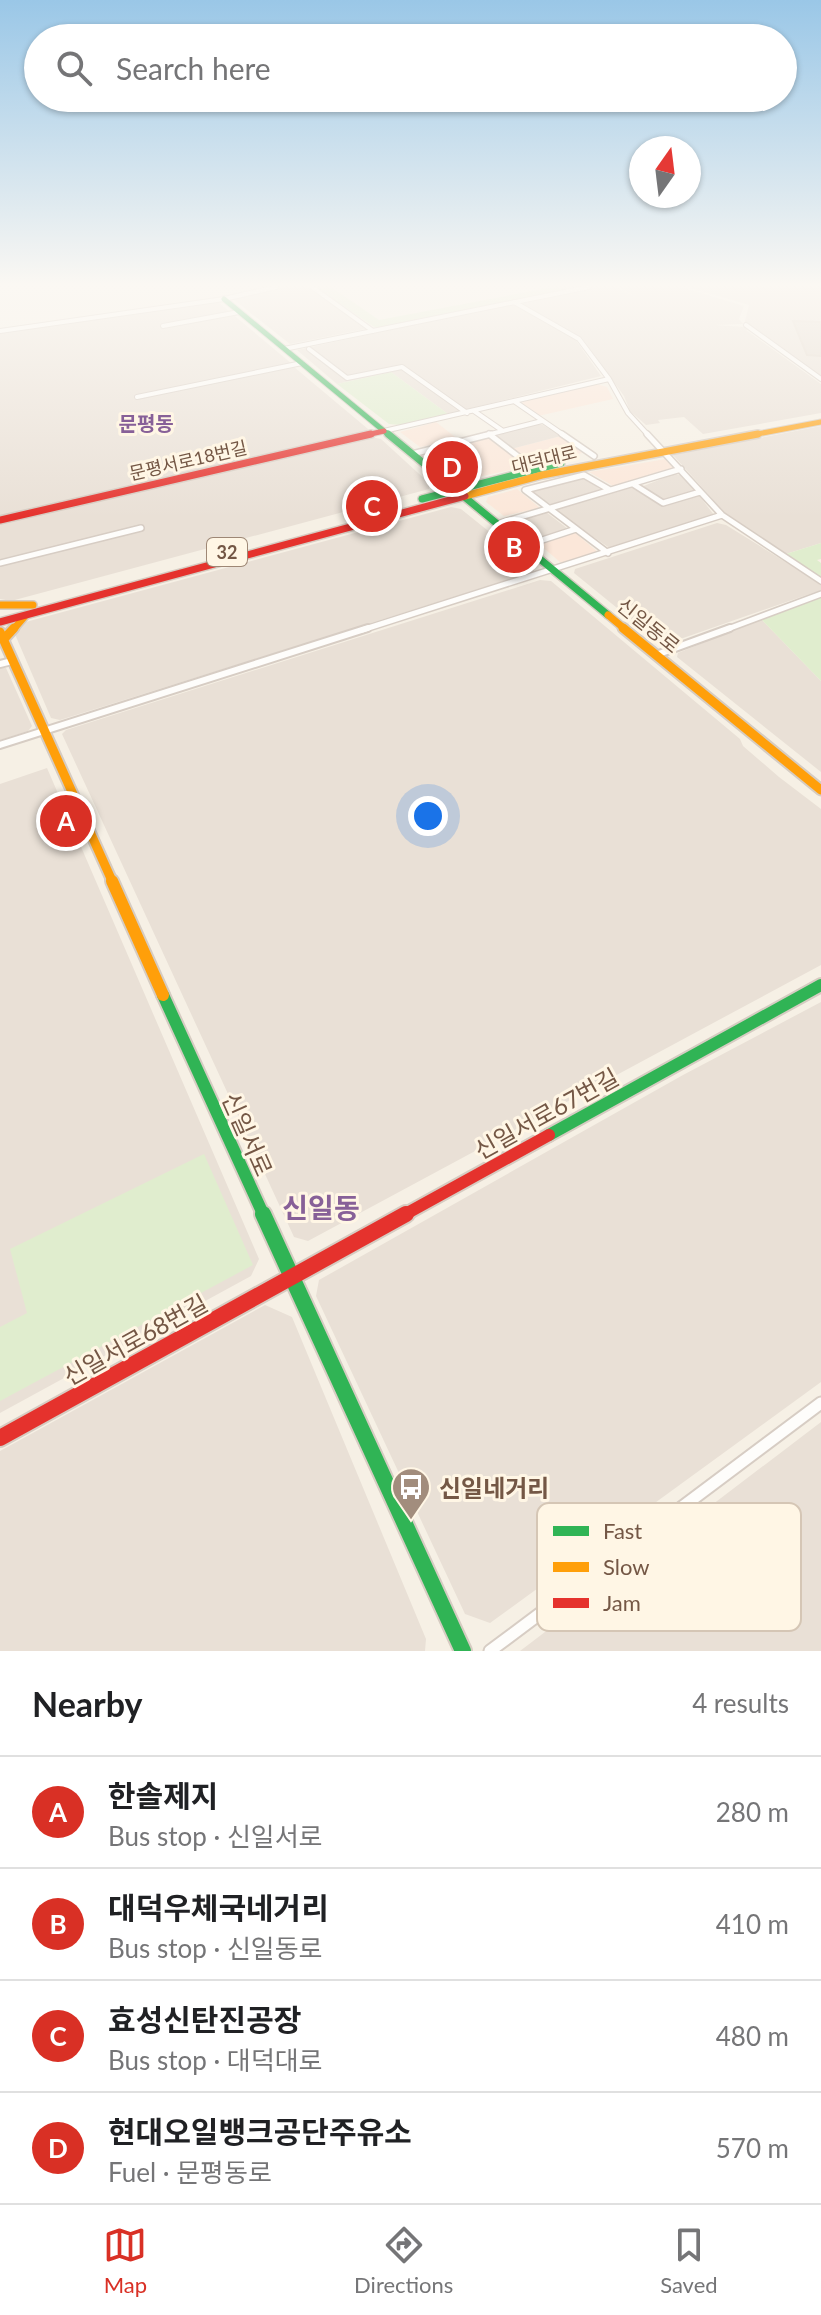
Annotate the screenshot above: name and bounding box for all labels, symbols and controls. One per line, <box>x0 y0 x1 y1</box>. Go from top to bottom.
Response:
search box <box>24 24 797 112</box>
icon: search <box>52 46 96 90</box>
text: Search here <box>116 50 271 86</box>
north arrow <box>629 136 701 208</box>
district label: 문평동 <box>118 411 174 435</box>
street label: 문평서로18번길 <box>127 436 249 484</box>
pin: D <box>426 437 478 497</box>
street label: 대덕대로 <box>509 440 579 478</box>
pin: C <box>346 476 398 536</box>
pin: B <box>488 517 540 577</box>
road number: 32 <box>207 538 247 566</box>
street label: 신일동로 <box>613 593 685 657</box>
pin: A <box>40 791 92 851</box>
your location <box>408 796 448 836</box>
street label: 신일서로67번길 <box>469 1061 623 1165</box>
street label: 신일서로 <box>217 1088 279 1180</box>
district label: 신일동 <box>282 1190 360 1224</box>
street label: 신일서로68번길 <box>58 1287 212 1391</box>
bus stop icon: 신일네거리 <box>390 1466 432 1521</box>
place label: 신일네거리 <box>439 1473 549 1502</box>
legend <box>537 1503 801 1631</box>
text: Fast <box>603 1517 642 1544</box>
text: Slow <box>603 1553 650 1580</box>
text: Jam <box>603 1589 641 1616</box>
text: Nearby <box>32 1683 143 1724</box>
text: 4 results <box>692 1687 789 1719</box>
text: 한솔제지 <box>108 1777 218 1813</box>
text: A <box>49 1796 67 1828</box>
text: 280 m <box>716 1796 789 1828</box>
text: Bus stop · 신일서로 <box>108 1820 323 1852</box>
text: 대덕우체국네거리 <box>108 1889 329 1925</box>
text: B <box>49 1908 67 1940</box>
text: 410 m <box>716 1908 789 1940</box>
text: Bus stop · 신일동로 <box>108 1932 323 1964</box>
text: 효성신탄진공장 <box>108 2001 301 2037</box>
text: C <box>49 2020 67 2052</box>
text: 480 m <box>716 2020 789 2052</box>
text: Bus stop · 대덕대로 <box>108 2044 323 2076</box>
text: 현대오일뱅크공단주유소 <box>108 2113 412 2149</box>
text: D <box>48 2132 68 2164</box>
text: 570 m <box>716 2132 789 2164</box>
text: Fuel · 문평동로 <box>108 2156 272 2188</box>
tab: Map <box>103 2223 147 2298</box>
tab: Directions <box>354 2223 453 2298</box>
tab: Saved <box>660 2223 718 2298</box>

